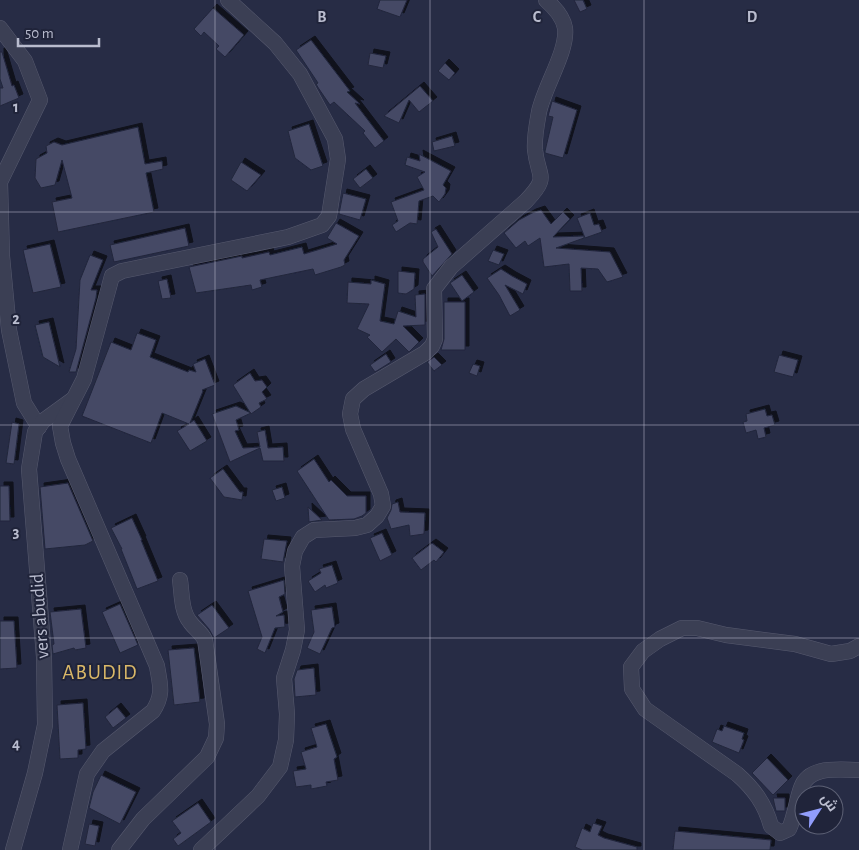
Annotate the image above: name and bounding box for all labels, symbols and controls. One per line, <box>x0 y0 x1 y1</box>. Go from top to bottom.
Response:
text: B <box>317 9 327 25</box>
text: C <box>533 9 542 25</box>
text: D <box>747 9 758 25</box>
scale bar <box>18 15 99 47</box>
text: 50 m <box>25 26 54 41</box>
text: 1 <box>13 99 19 115</box>
text: 2 <box>12 311 20 327</box>
text: 3 <box>13 524 20 540</box>
street label: vers abudid <box>28 573 52 659</box>
district label: ABUDID <box>62 662 138 683</box>
text: 4 <box>12 736 20 752</box>
north arrow <box>794 785 844 835</box>
text: ش <box>817 790 841 815</box>

